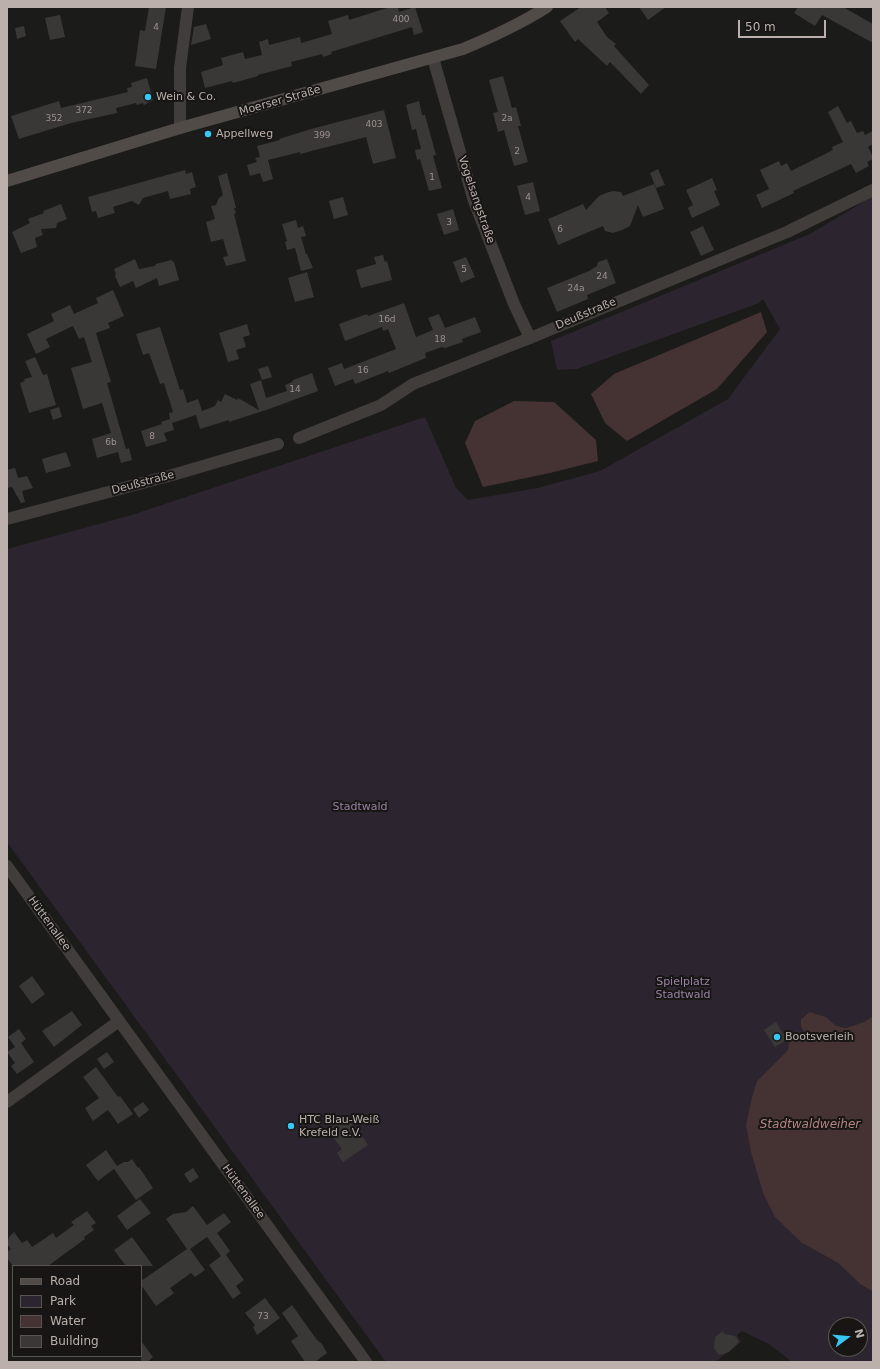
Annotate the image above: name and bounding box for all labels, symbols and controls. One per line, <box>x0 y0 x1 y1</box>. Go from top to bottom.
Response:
scale bar <box>740 12 828 38</box>
house number: 400 <box>392 15 410 25</box>
text: 50 m <box>745 20 776 34</box>
house number: 4 <box>153 23 159 33</box>
street label: Moerser Straße <box>238 83 322 119</box>
place label: Wein & Co. <box>156 90 216 104</box>
marker: Wein & Co. <box>143 92 153 102</box>
house number: 372 <box>75 106 93 116</box>
house number: 352 <box>45 114 63 124</box>
house number: 2a <box>501 114 513 124</box>
house number: 403 <box>365 120 383 130</box>
place label: Appellweg <box>216 127 273 141</box>
marker: Appellweg <box>203 129 213 139</box>
house number: 399 <box>313 131 331 141</box>
house number: 2 <box>514 147 520 157</box>
street label: Vogelsangstraße <box>455 155 497 245</box>
house number: 1 <box>429 173 435 183</box>
house number: 4 <box>525 193 531 203</box>
house number: 3 <box>446 218 452 228</box>
house number: 6 <box>557 225 563 235</box>
house number: 5 <box>461 265 467 275</box>
house number: 24 <box>596 272 608 282</box>
house number: 24a <box>568 284 584 294</box>
street label: Deußstraße <box>554 295 618 333</box>
house number: 16d <box>378 315 396 325</box>
house number: 18 <box>434 335 446 345</box>
house number: 16 <box>357 366 369 376</box>
house number: 14 <box>289 385 301 395</box>
house number: 8 <box>149 432 155 442</box>
house number: 6b <box>105 438 117 448</box>
street label: Deußstraße <box>110 468 176 498</box>
park label: Stadtwald <box>332 800 388 814</box>
street label: Hüttenallee <box>25 894 73 954</box>
park label: Spielplatz Stadtwald <box>655 975 711 1001</box>
place label: Bootsverleih <box>785 1030 854 1044</box>
marker: Bootsverleih <box>772 1032 782 1042</box>
place label: HTC Blau-Weiß Krefeld e.V. <box>299 1113 379 1139</box>
water label: Stadtwaldweiher <box>760 1118 860 1132</box>
marker: HTC Blau-Weiß Krefeld e.V. <box>286 1121 296 1131</box>
street label: Hüttenallee <box>219 1162 267 1222</box>
legend <box>12 1265 142 1357</box>
text: Road <box>50 1274 80 1288</box>
text: Park <box>50 1294 76 1308</box>
house number: 73 <box>257 1312 269 1322</box>
text: Water <box>50 1314 85 1328</box>
north arrow <box>828 1317 868 1357</box>
text: N <box>852 1328 867 1340</box>
text: Building <box>50 1334 99 1348</box>

